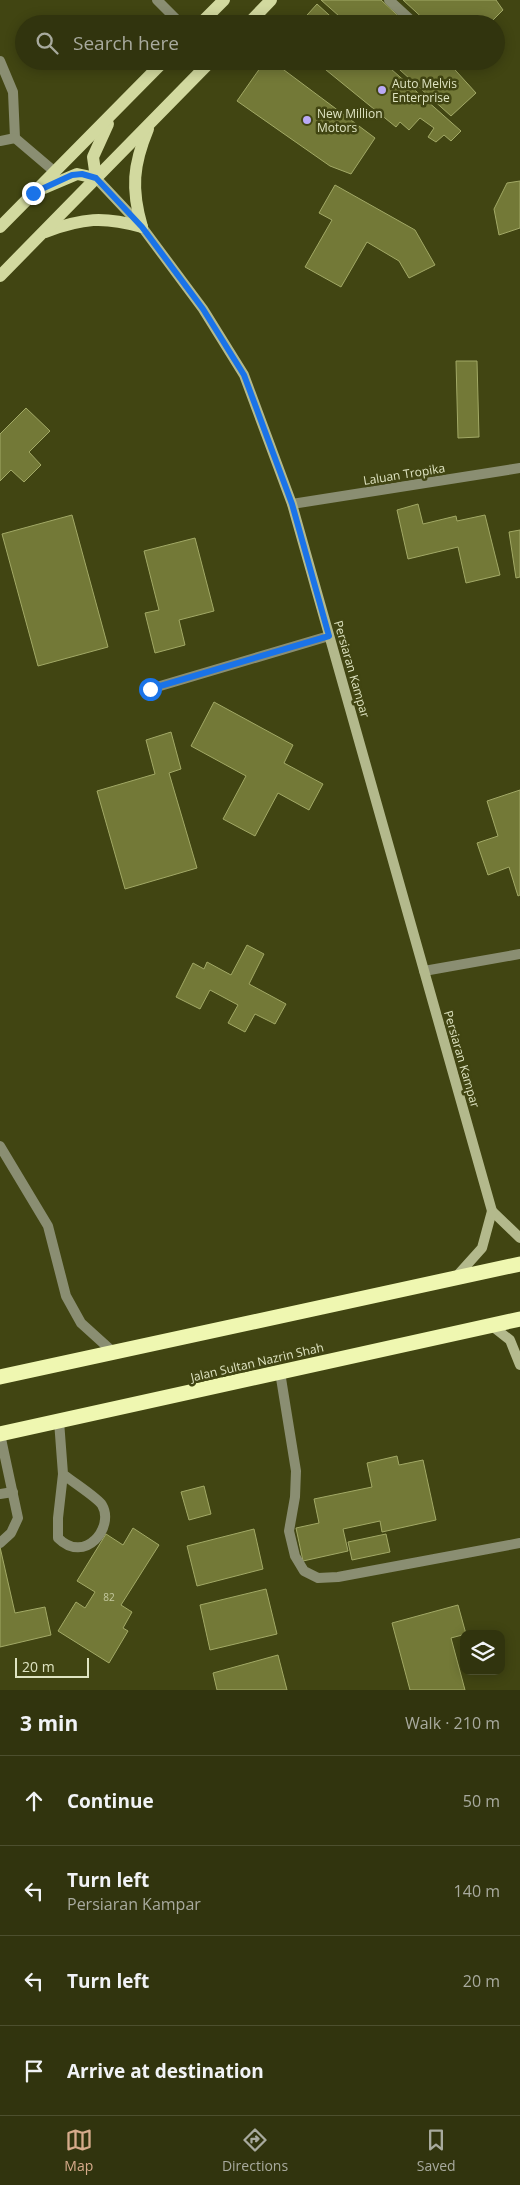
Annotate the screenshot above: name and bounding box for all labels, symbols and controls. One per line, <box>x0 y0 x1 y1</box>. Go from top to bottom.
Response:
search box <box>15 15 505 70</box>
icon: search <box>33 29 61 57</box>
text: Search here <box>73 30 179 56</box>
place label: Auto Melvis Enterprise <box>392 75 457 106</box>
marker: Auto Melvis Enterprise <box>376 84 388 96</box>
place label: New Million Motors <box>317 105 383 136</box>
marker: New Million Motors <box>301 114 313 126</box>
route end <box>22 182 45 205</box>
street label: Laluan Tropika <box>362 459 446 489</box>
street label: Persiaran Kampar <box>330 618 374 720</box>
route start <box>139 678 162 701</box>
street label: Persiaran Kampar <box>440 1008 484 1110</box>
street label: Jalan Sultan Nazrin Shah <box>188 1338 325 1386</box>
house number: 82 <box>103 1590 115 1604</box>
map controls <box>460 1630 505 1675</box>
button: layers <box>460 1630 505 1675</box>
scale bar <box>15 1655 89 1678</box>
text: 20 m <box>22 1657 55 1676</box>
text: 3 min <box>20 1709 78 1737</box>
text: Walk · 210 m <box>405 1712 500 1734</box>
icon: ahead <box>20 1787 48 1815</box>
text: Continue <box>67 1788 154 1814</box>
text: 50 m <box>463 1790 500 1812</box>
text: Turn left <box>67 1867 149 1893</box>
icon: left <box>20 1877 48 1905</box>
text: 140 m <box>454 1880 500 1902</box>
text: Persiaran Kampar <box>67 1893 201 1915</box>
icon: left <box>20 1967 48 1995</box>
text: Turn left <box>67 1968 149 1994</box>
text: 20 m <box>463 1970 500 1992</box>
icon: arrive <box>20 2057 48 2085</box>
text: Arrive at destination <box>67 2058 264 2084</box>
tab: Map <box>64 2126 93 2175</box>
tab: Directions <box>222 2126 288 2175</box>
tab: Saved <box>417 2126 456 2175</box>

